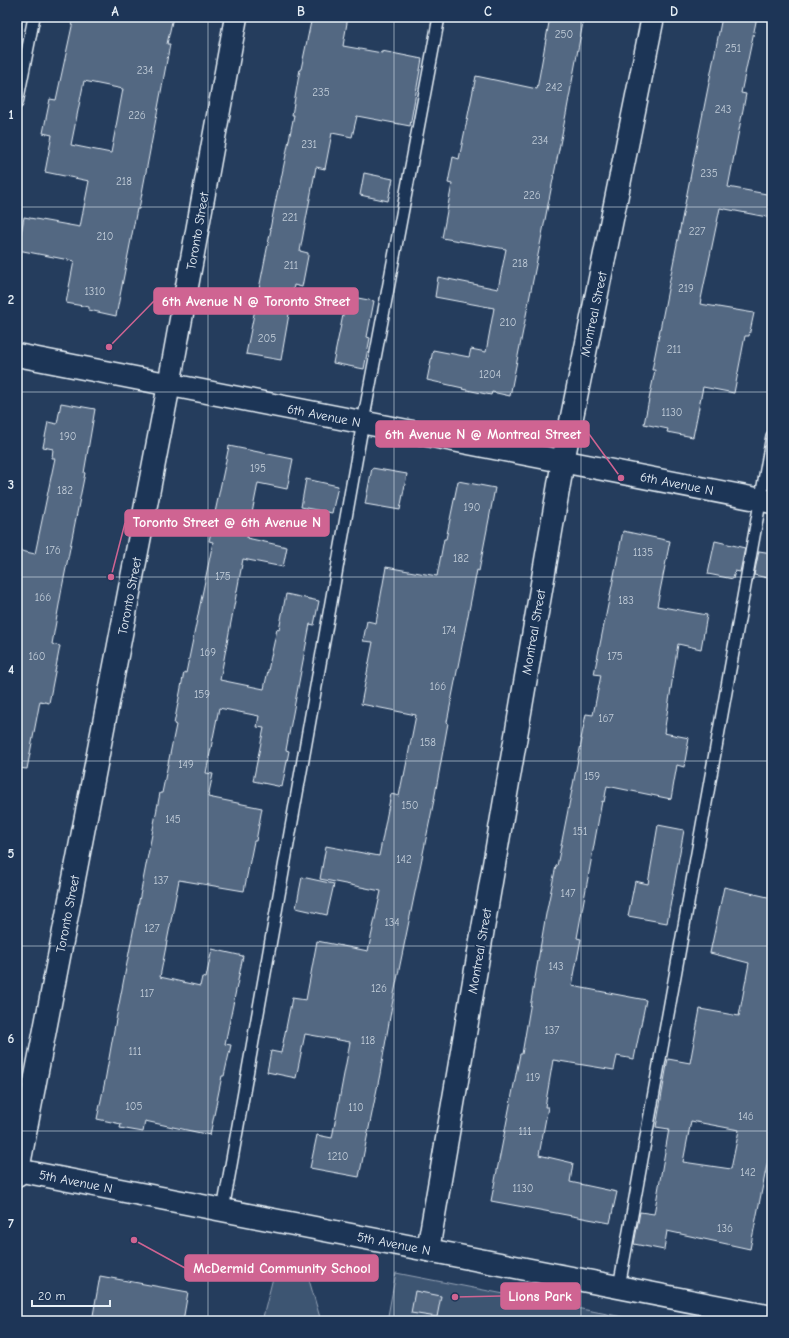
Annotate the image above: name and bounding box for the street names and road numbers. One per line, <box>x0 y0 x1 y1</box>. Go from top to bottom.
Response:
street label: Toronto Street <box>183 190 212 271</box>
street label: Montreal Street <box>577 269 610 358</box>
street label: 6th Avenue N <box>286 401 362 430</box>
street label: 6th Avenue N <box>639 469 715 498</box>
street label: Toronto Street <box>115 555 145 636</box>
street label: Montreal Street <box>519 587 549 676</box>
street label: Toronto Street <box>53 873 83 954</box>
street label: Montreal Street <box>465 906 495 995</box>
street label: 5th Avenue N <box>38 1167 114 1196</box>
street label: 5th Avenue N <box>356 1229 432 1258</box>

